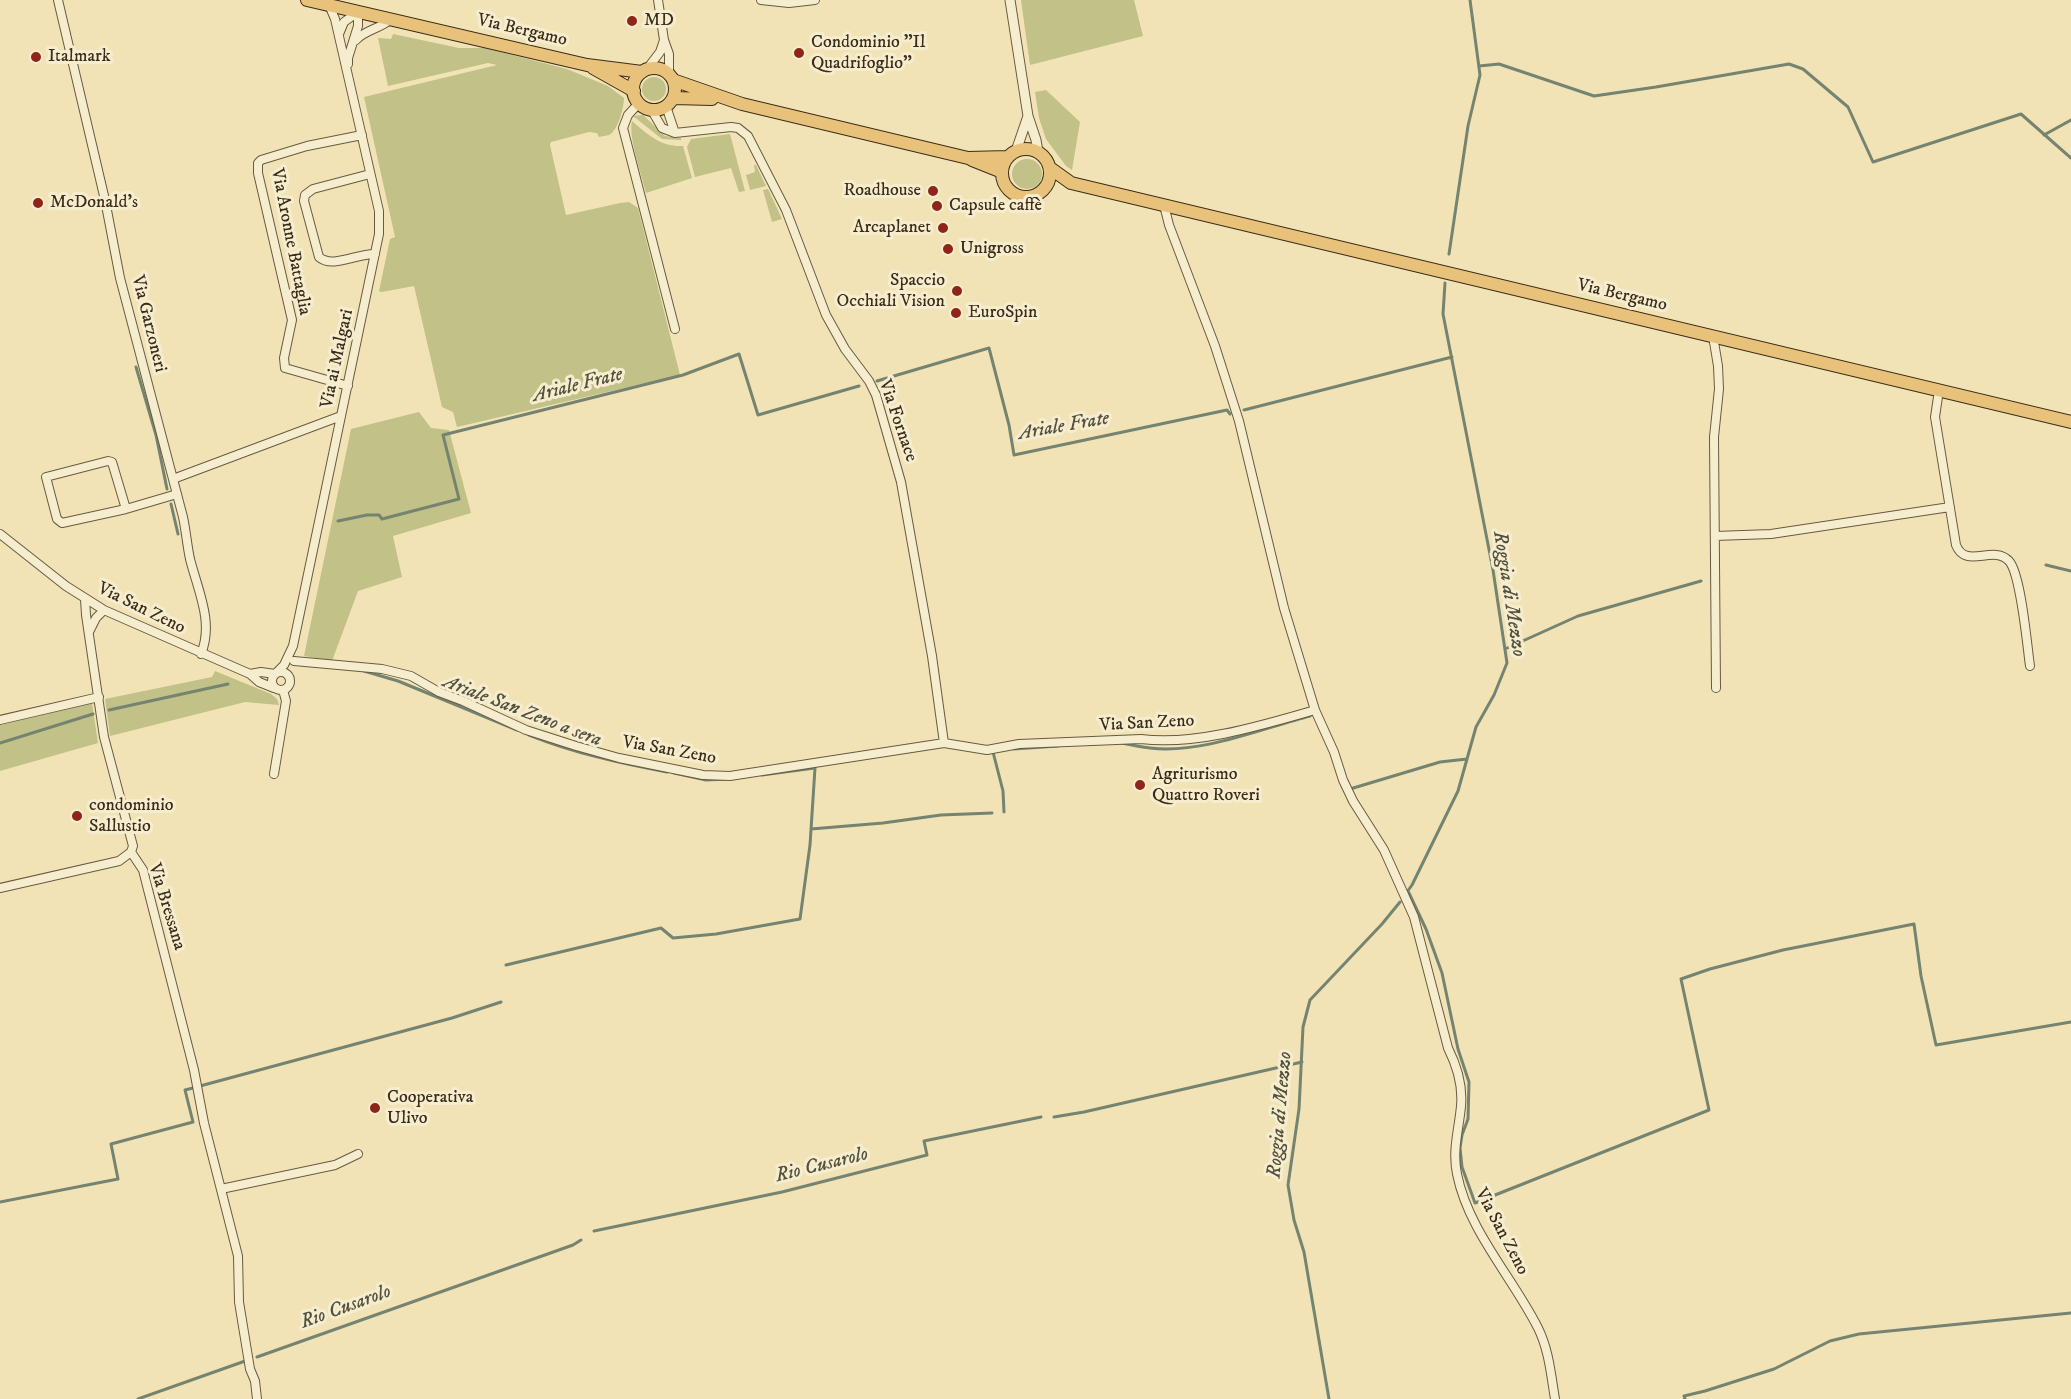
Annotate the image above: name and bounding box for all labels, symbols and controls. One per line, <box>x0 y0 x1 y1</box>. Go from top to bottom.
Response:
street label: Via Bergamo <box>475 10 569 52</box>
place label: MD <box>644 10 674 32</box>
marker: MD <box>625 14 639 28</box>
place label: Condominio "Il Quadrifoglio" <box>811 32 925 74</box>
place label: Italmark <box>48 46 111 68</box>
marker: Condominio "Il Quadrifoglio" <box>792 46 806 60</box>
marker: Italmark <box>29 50 43 64</box>
street label: Via Aronne Battaglia <box>265 167 315 317</box>
place label: Roadhouse <box>843 180 921 202</box>
marker: Roadhouse <box>926 184 940 198</box>
place label: McDonald's <box>50 192 138 214</box>
place label: Capsule caffè <box>949 195 1042 217</box>
marker: McDonald's <box>31 196 45 210</box>
marker: Capsule caffè <box>930 199 944 213</box>
place label: Arcaplanet <box>853 217 931 239</box>
marker: Arcaplanet <box>936 221 950 235</box>
place label: Unigross <box>960 238 1024 260</box>
marker: Unigross <box>941 242 955 256</box>
place label: Spaccio Occhiali Vision <box>836 270 945 312</box>
street label: Via Garzoneri <box>126 273 170 375</box>
street label: Via Bergamo <box>1575 275 1669 317</box>
marker: Spaccio Occhiali Vision <box>950 284 964 298</box>
place label: EuroSpin <box>968 302 1037 324</box>
marker: EuroSpin <box>949 306 963 320</box>
street label: Via ai Malgari <box>317 307 359 411</box>
water label: Ariale Frate <box>531 363 625 409</box>
street label: Via Fornace <box>873 377 921 465</box>
water label: Ariale Frate <box>1017 407 1111 447</box>
water label: Roggia di Mezzo <box>1486 529 1530 659</box>
street label: Via San Zeno <box>94 578 188 640</box>
water label: Ariale San Zeno a sera <box>439 671 605 753</box>
street label: Via San Zeno <box>1099 711 1195 737</box>
street label: Via San Zeno <box>620 732 718 770</box>
place label: Agriturismo Quattro Roveri <box>1152 764 1260 806</box>
marker: Agriturismo Quattro Roveri <box>1133 778 1147 792</box>
place label: condominio Sallustio <box>89 795 174 838</box>
marker: condominio Sallustio <box>70 809 84 823</box>
street label: Via Bressana <box>143 861 189 953</box>
water label: Roggia di Mezzo <box>1264 1051 1298 1179</box>
place label: Cooperativa Ulivo <box>387 1087 473 1130</box>
marker: Cooperativa Ulivo <box>368 1101 382 1115</box>
water label: Rio Cusarolo <box>773 1143 871 1189</box>
street label: Via San Zeno <box>1469 1185 1533 1279</box>
water label: Rio Cusarolo <box>297 1281 395 1335</box>

